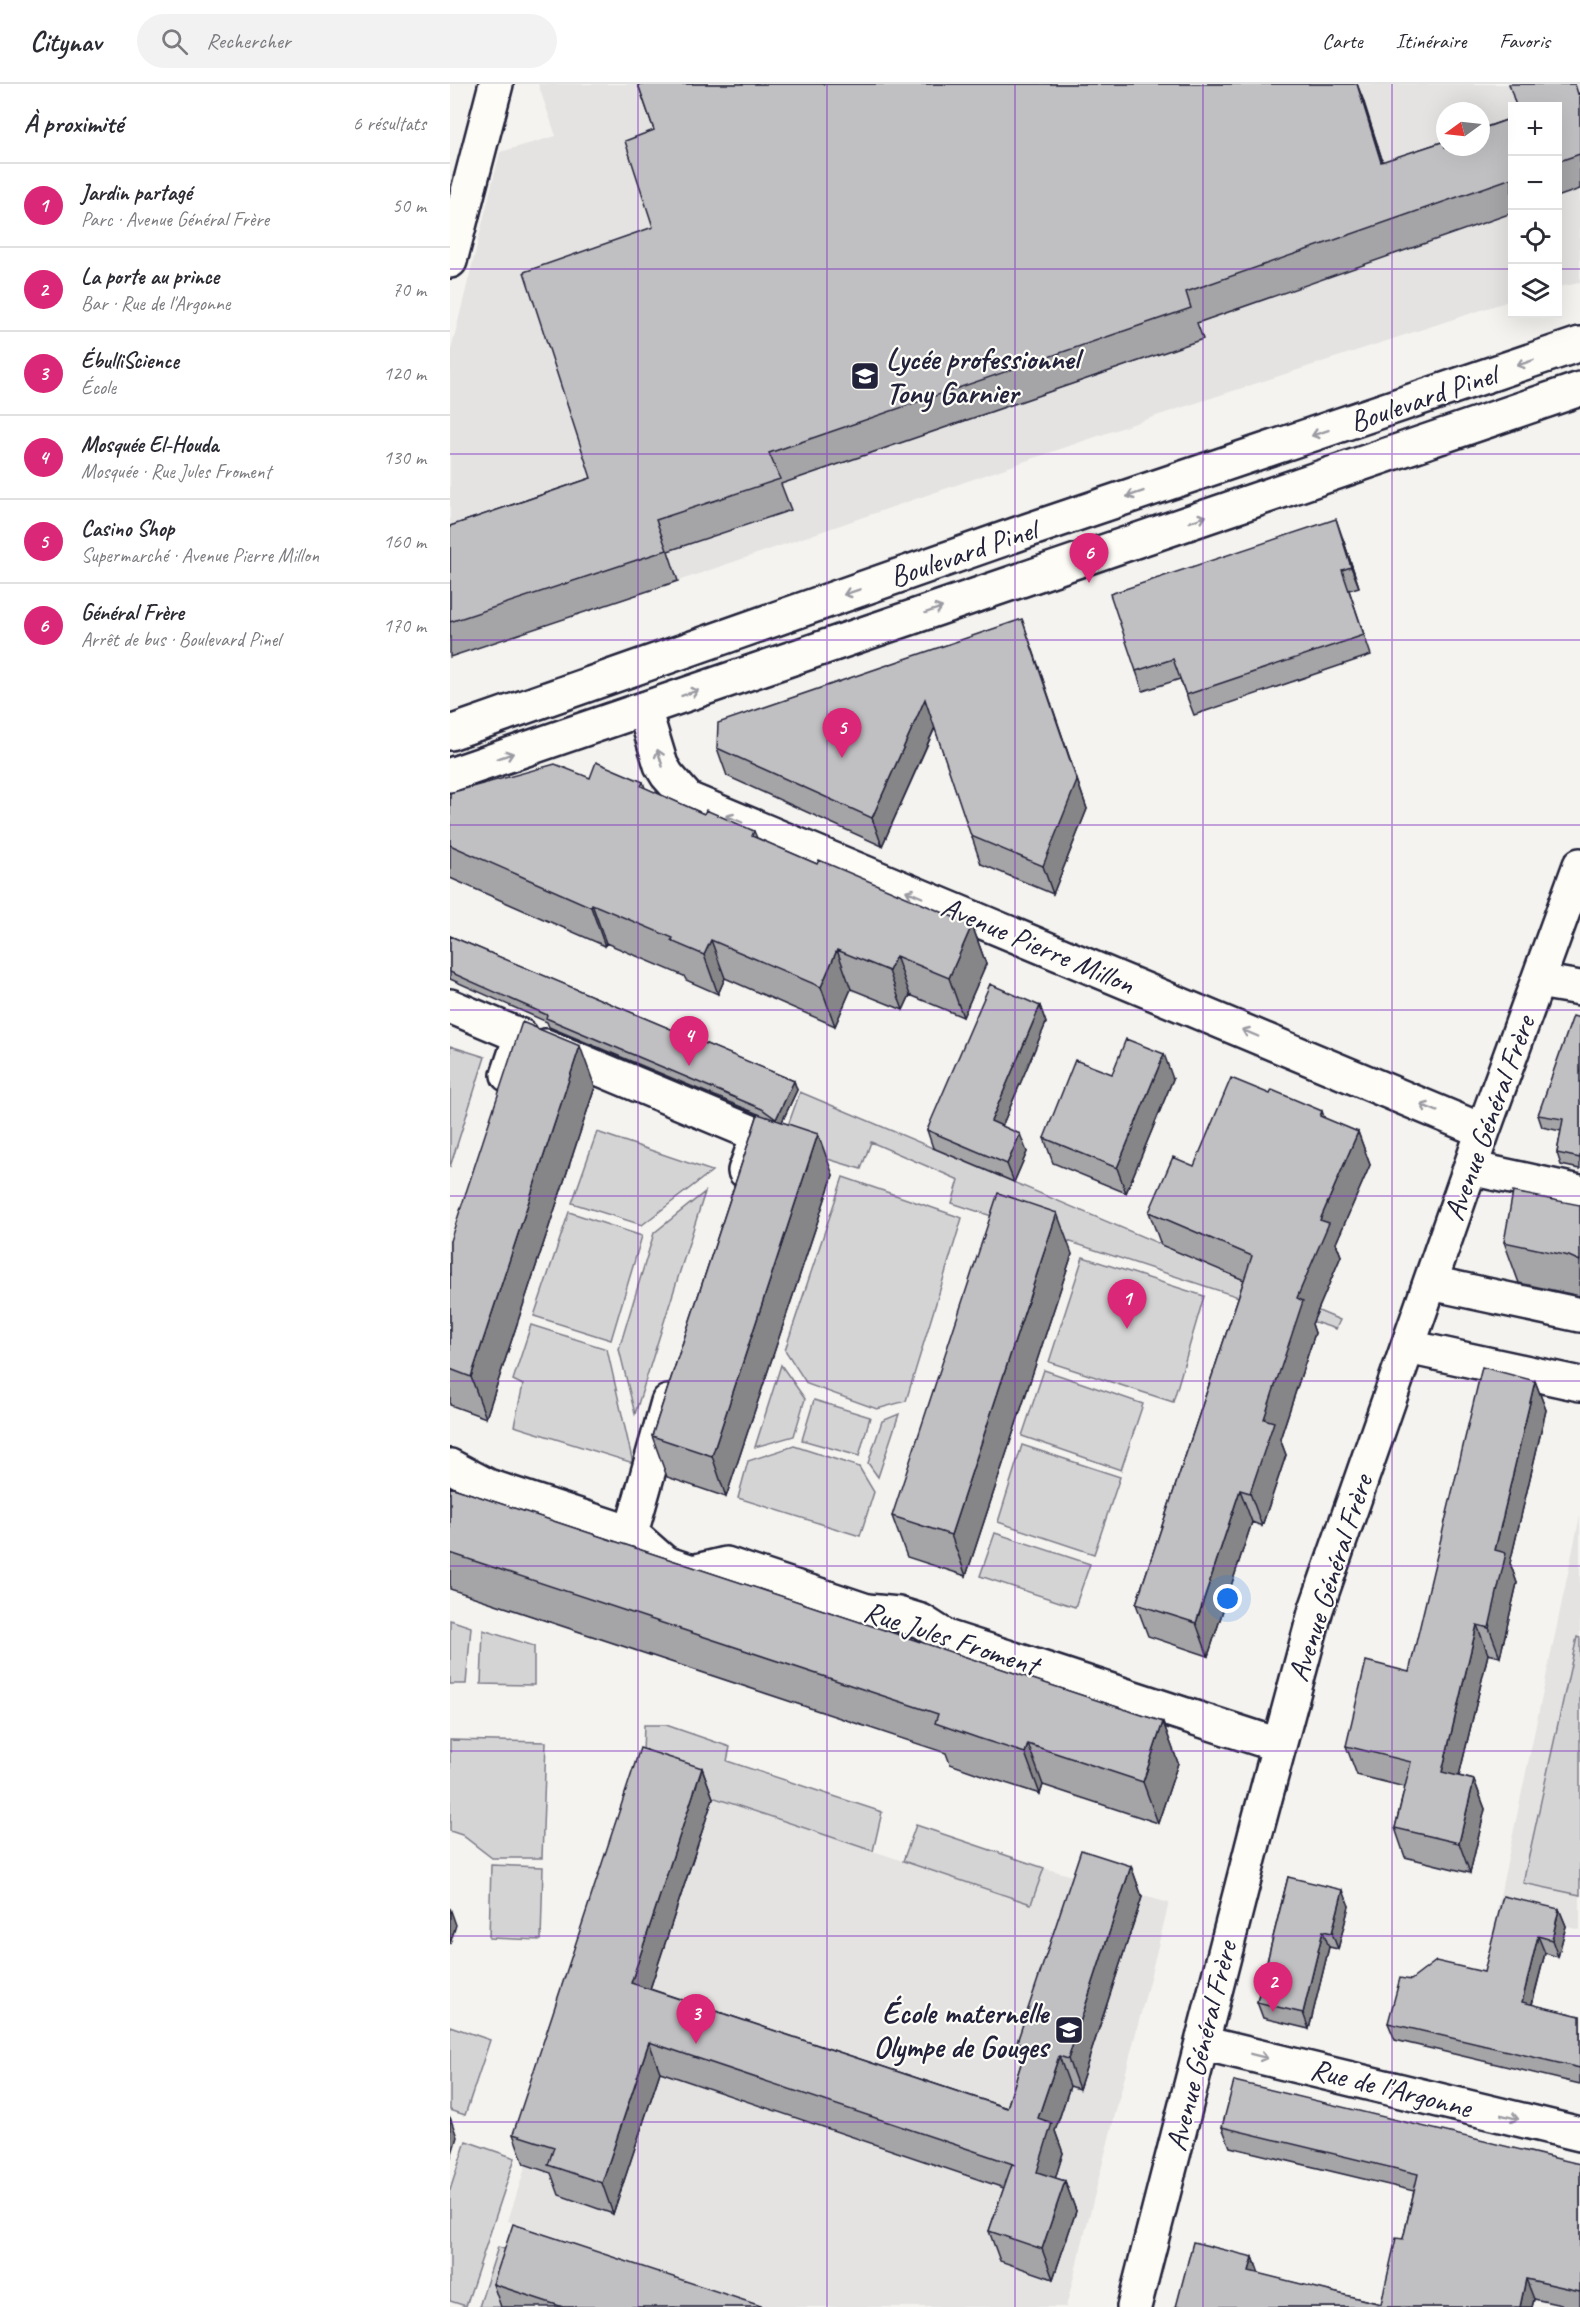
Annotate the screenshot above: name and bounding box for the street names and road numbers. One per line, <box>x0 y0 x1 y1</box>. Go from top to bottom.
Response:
street label: Boulevard Pinel <box>1345 354 1506 441</box>
street label: Boulevard Pinel <box>885 509 1046 596</box>
street label: Avenue Pierre Millon <box>936 887 1141 1003</box>
street label: Avenue Général Frère <box>1434 1009 1544 1225</box>
street label: Avenue Général Frère <box>1279 1468 1382 1686</box>
street label: Rue Jules Froment <box>859 1592 1047 1685</box>
street label: Avenue Général Frère <box>1157 1935 1246 2155</box>
street label: Rue de l'Argonne <box>1307 2050 1477 2127</box>

